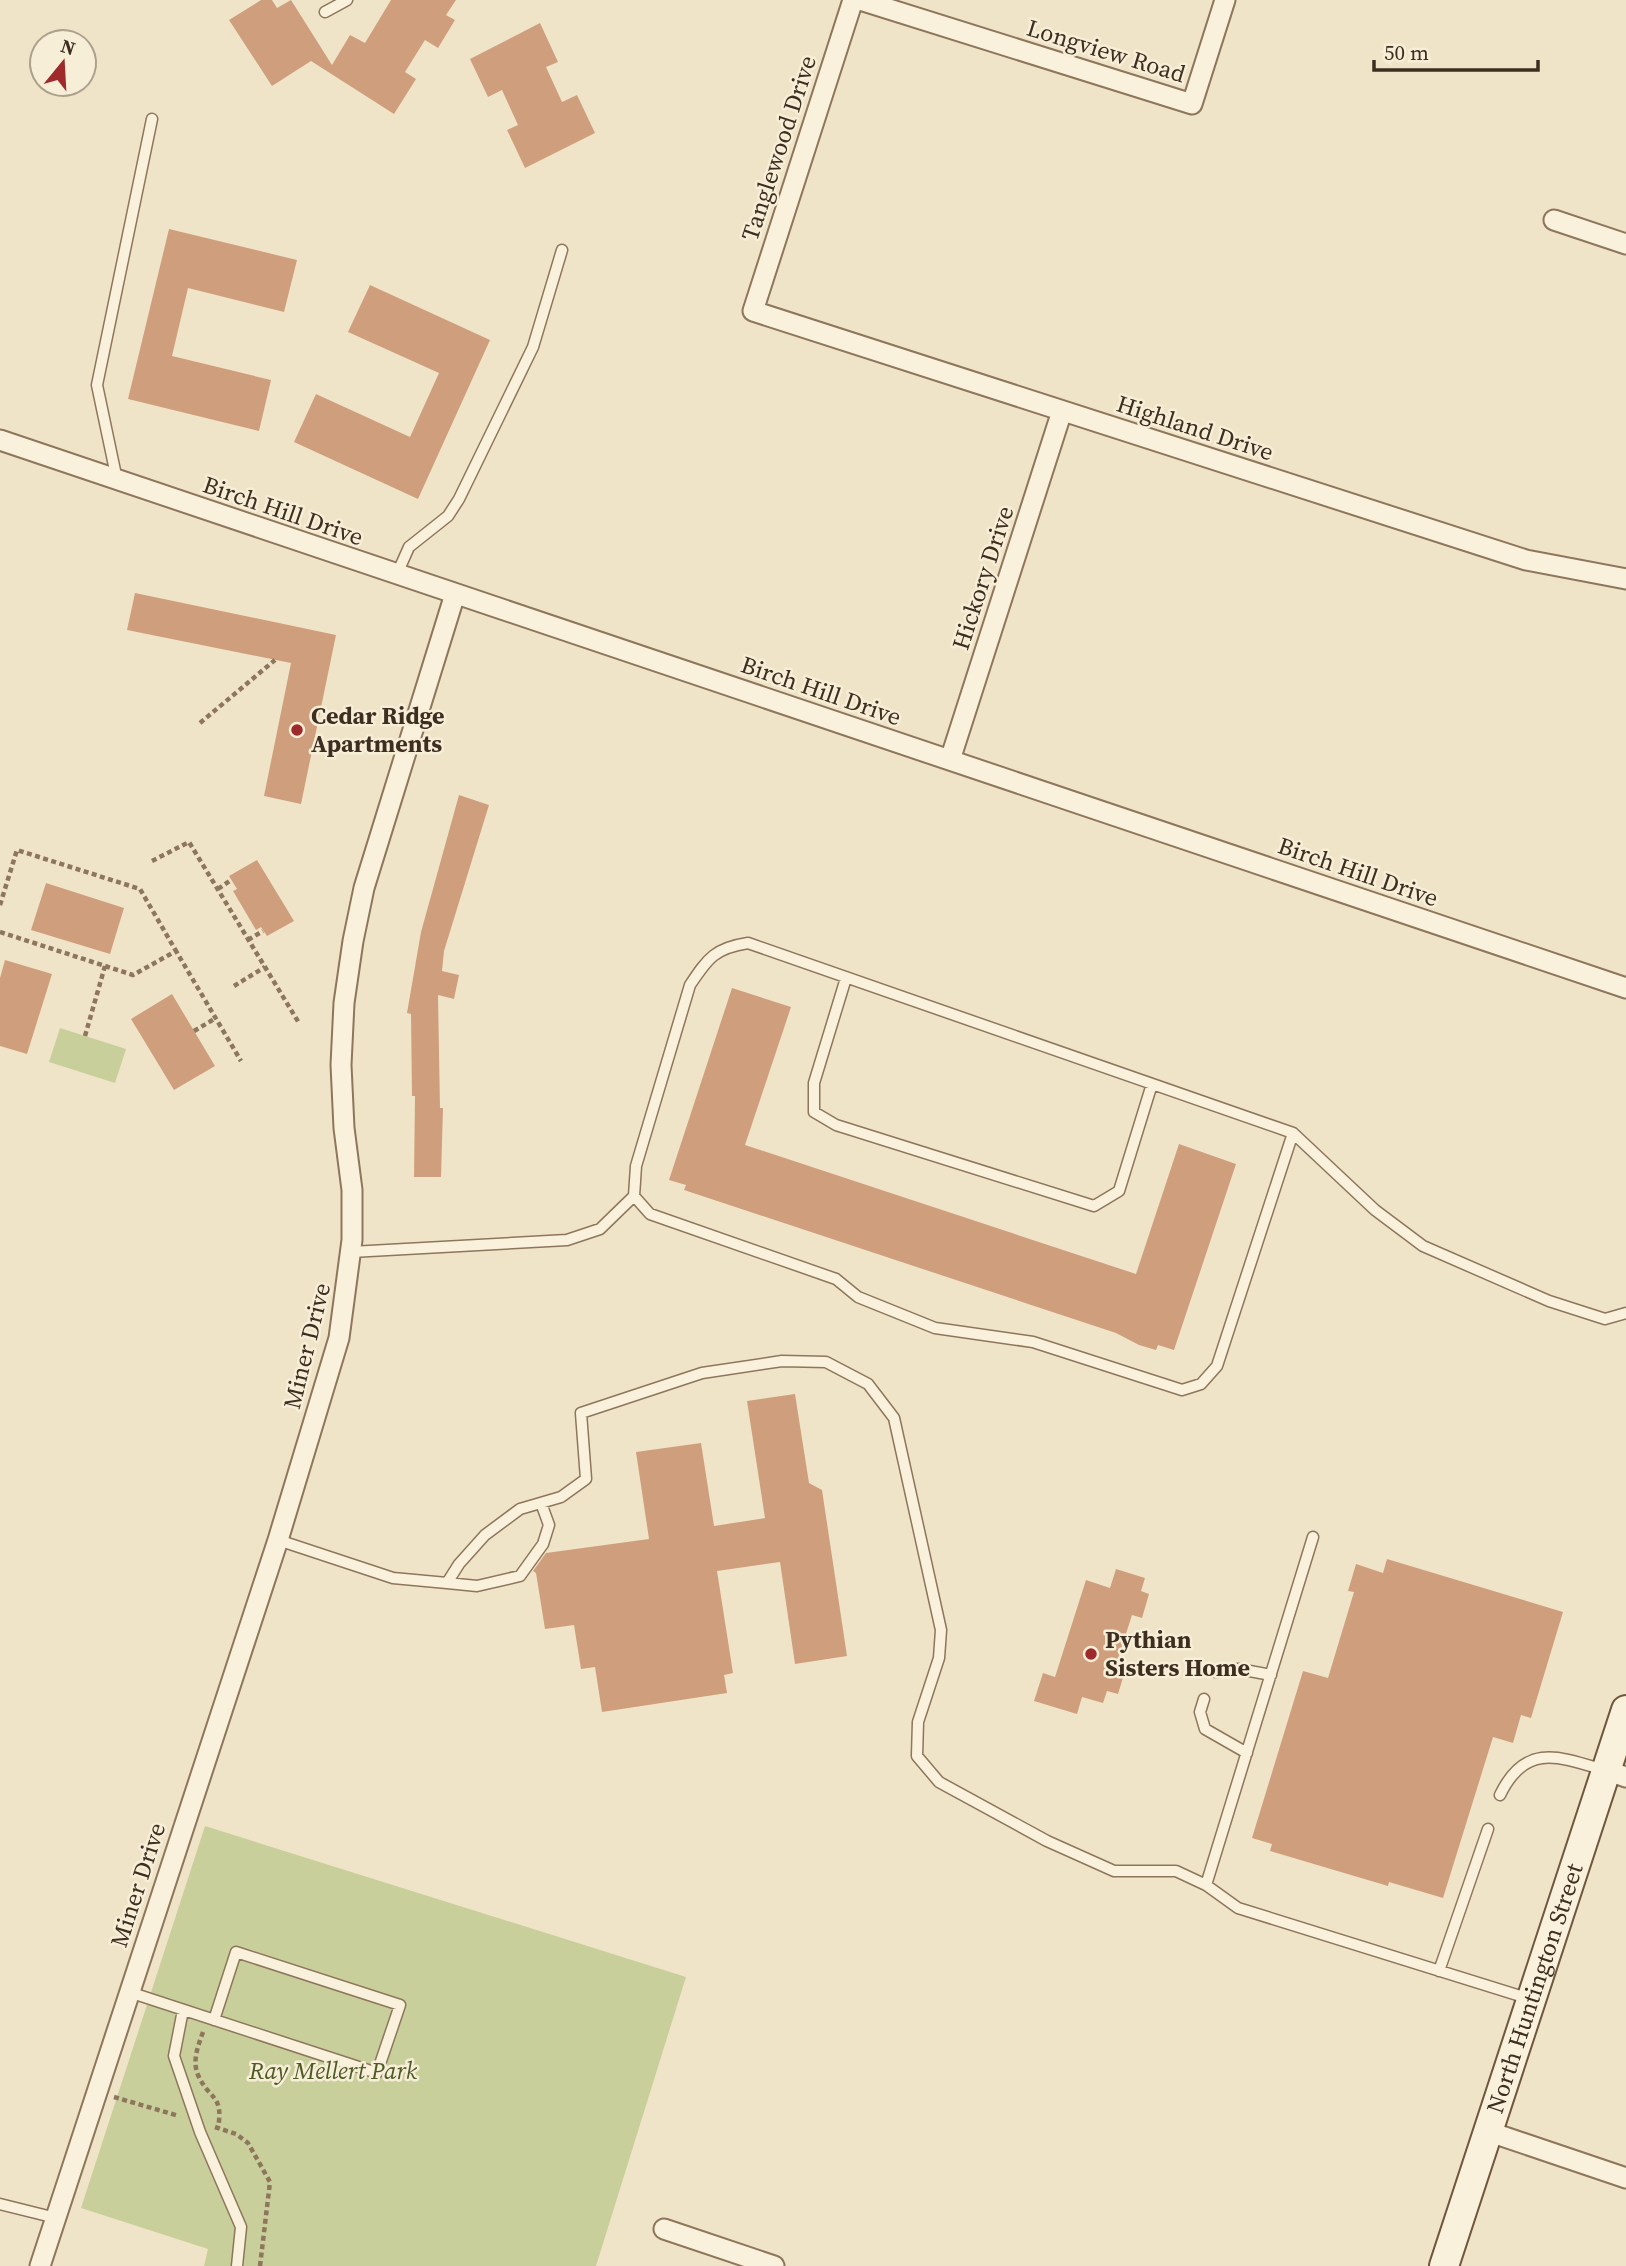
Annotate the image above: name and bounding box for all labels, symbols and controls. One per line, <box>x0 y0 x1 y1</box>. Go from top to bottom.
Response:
street label: Longview Road <box>1023 11 1190 90</box>
north arrow <box>28 28 98 98</box>
scale bar <box>1374 28 1538 72</box>
text: N <box>58 32 79 61</box>
text: 50 m <box>1384 38 1429 67</box>
street label: Tanglewood Drive <box>733 51 824 245</box>
street label: Highland Drive <box>1112 387 1278 468</box>
street label: Birch Hill Drive <box>199 468 368 553</box>
street label: Hickory Drive <box>944 502 1021 654</box>
street label: Birch Hill Drive <box>737 648 906 733</box>
place label: Cedar Ridge Apartments <box>311 699 445 760</box>
marker: Cedar Ridge Apartments <box>289 722 305 738</box>
street label: Birch Hill Drive <box>1274 829 1443 914</box>
street label: Miner Drive <box>275 1279 338 1413</box>
place label: Pythian Sisters Home <box>1105 1623 1250 1684</box>
marker: Pythian Sisters Home <box>1083 1646 1099 1662</box>
street label: Miner Drive <box>102 1818 173 1951</box>
street label: North Huntington Street <box>1478 1859 1591 2118</box>
park label: Ray Mellert Park <box>248 2054 418 2087</box>

